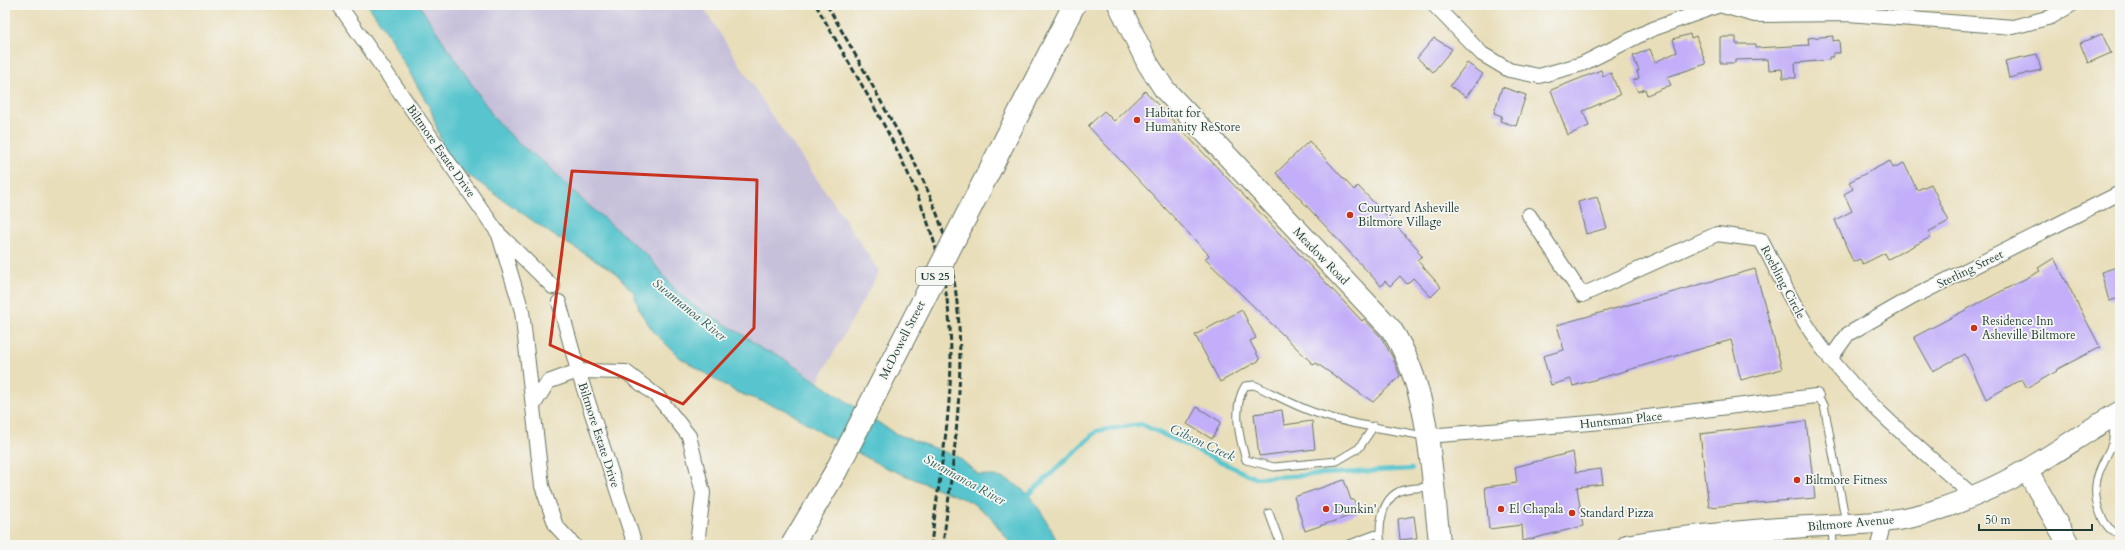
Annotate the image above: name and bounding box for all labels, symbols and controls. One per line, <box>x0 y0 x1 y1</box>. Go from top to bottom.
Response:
street label: Biltmore Estate Drive <box>403 101 479 201</box>
place label: Habitat for Humanity ReStore <box>1145 105 1240 135</box>
marker: Habitat for Humanity ReStore <box>1132 115 1142 125</box>
place label: Courtyard Asheville Biltmore Village <box>1358 200 1460 230</box>
marker: Courtyard Asheville Biltmore Village <box>1345 210 1355 220</box>
street label: Meadow Road <box>1290 224 1353 289</box>
street label: Roebling Circle <box>1757 243 1809 321</box>
street label: Sterling Street <box>1934 246 2006 292</box>
road number: US 25 <box>916 267 954 285</box>
water label: Swannanoa River <box>649 274 731 346</box>
street label: McDowell Street <box>875 298 929 382</box>
place label: Residence Inn Asheville Biltmore <box>1982 313 2076 343</box>
marker: Residence Inn Asheville Biltmore <box>1969 323 1979 333</box>
street label: Biltmore Estate Drive <box>574 380 624 490</box>
street label: Huntsman Place <box>1579 408 1663 432</box>
water label: Gibson Creek <box>1167 420 1239 466</box>
water label: Swannanoa River <box>921 450 1009 510</box>
place label: Biltmore Fitness <box>1805 472 1887 488</box>
marker: Biltmore Fitness <box>1792 475 1802 485</box>
place label: Dunkin' <box>1334 501 1377 517</box>
place label: El Chapala <box>1509 501 1564 517</box>
marker: Dunkin' <box>1321 504 1331 514</box>
marker: El Chapala <box>1496 504 1506 514</box>
place label: Standard Pizza <box>1580 505 1655 521</box>
scale bar <box>1979 506 2092 532</box>
marker: Standard Pizza <box>1567 508 1577 518</box>
street label: Biltmore Avenue <box>1807 511 1895 535</box>
text: 50 m <box>1985 512 2012 528</box>

